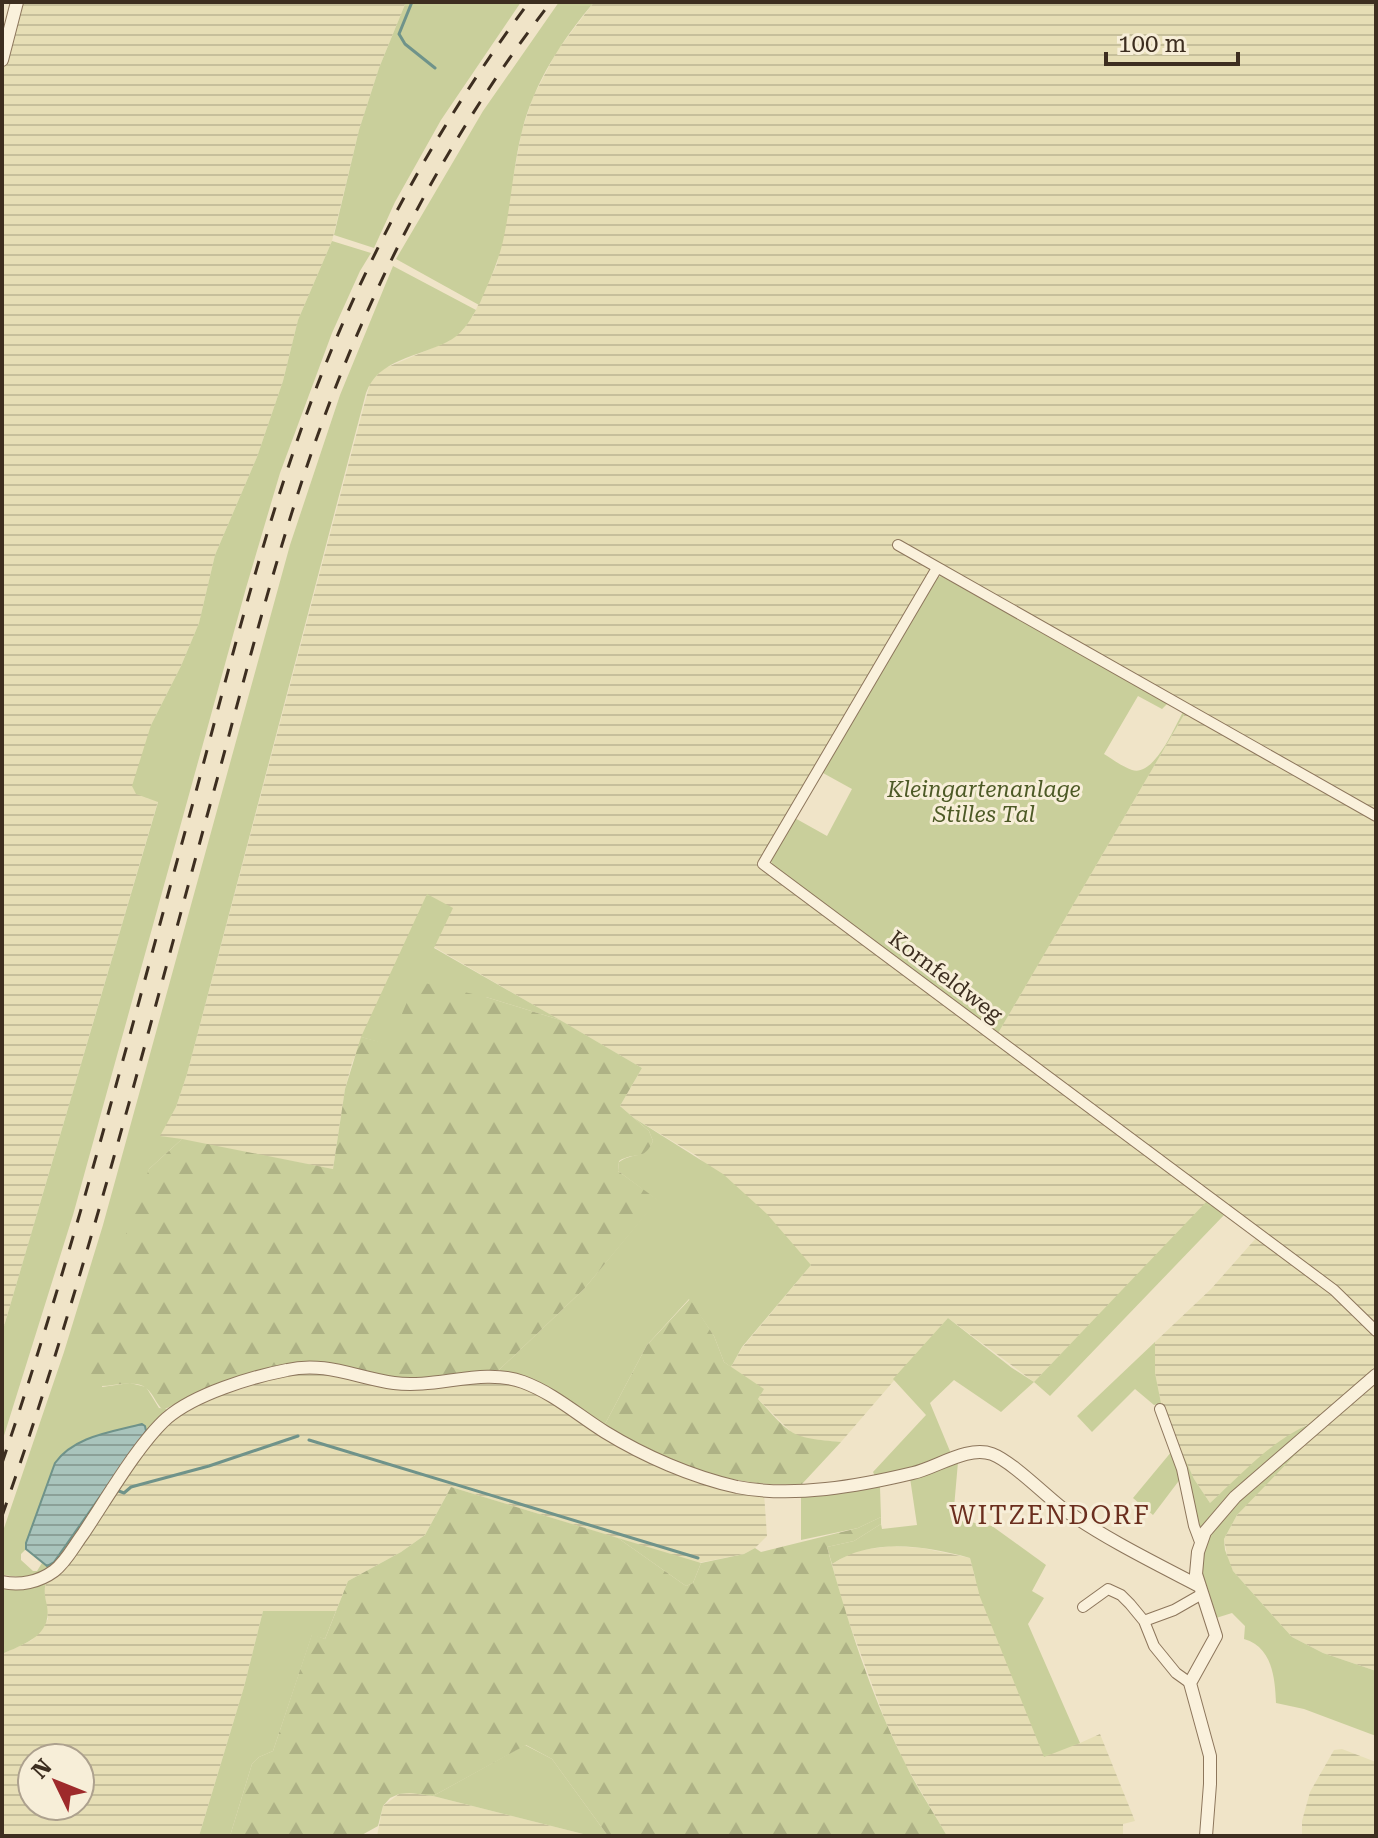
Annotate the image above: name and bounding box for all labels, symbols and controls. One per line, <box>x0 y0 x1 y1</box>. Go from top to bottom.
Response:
scale bar <box>1106 16 1238 66</box>
text: 100 m <box>1118 30 1186 58</box>
park label: Kleingartenanlage Stilles Tal <box>886 777 1081 827</box>
street label: Kornfeldweg <box>884 926 1008 1028</box>
district label: WITZENDORF <box>949 1500 1151 1530</box>
north arrow <box>16 1742 96 1822</box>
text: N <box>27 1754 57 1783</box>

